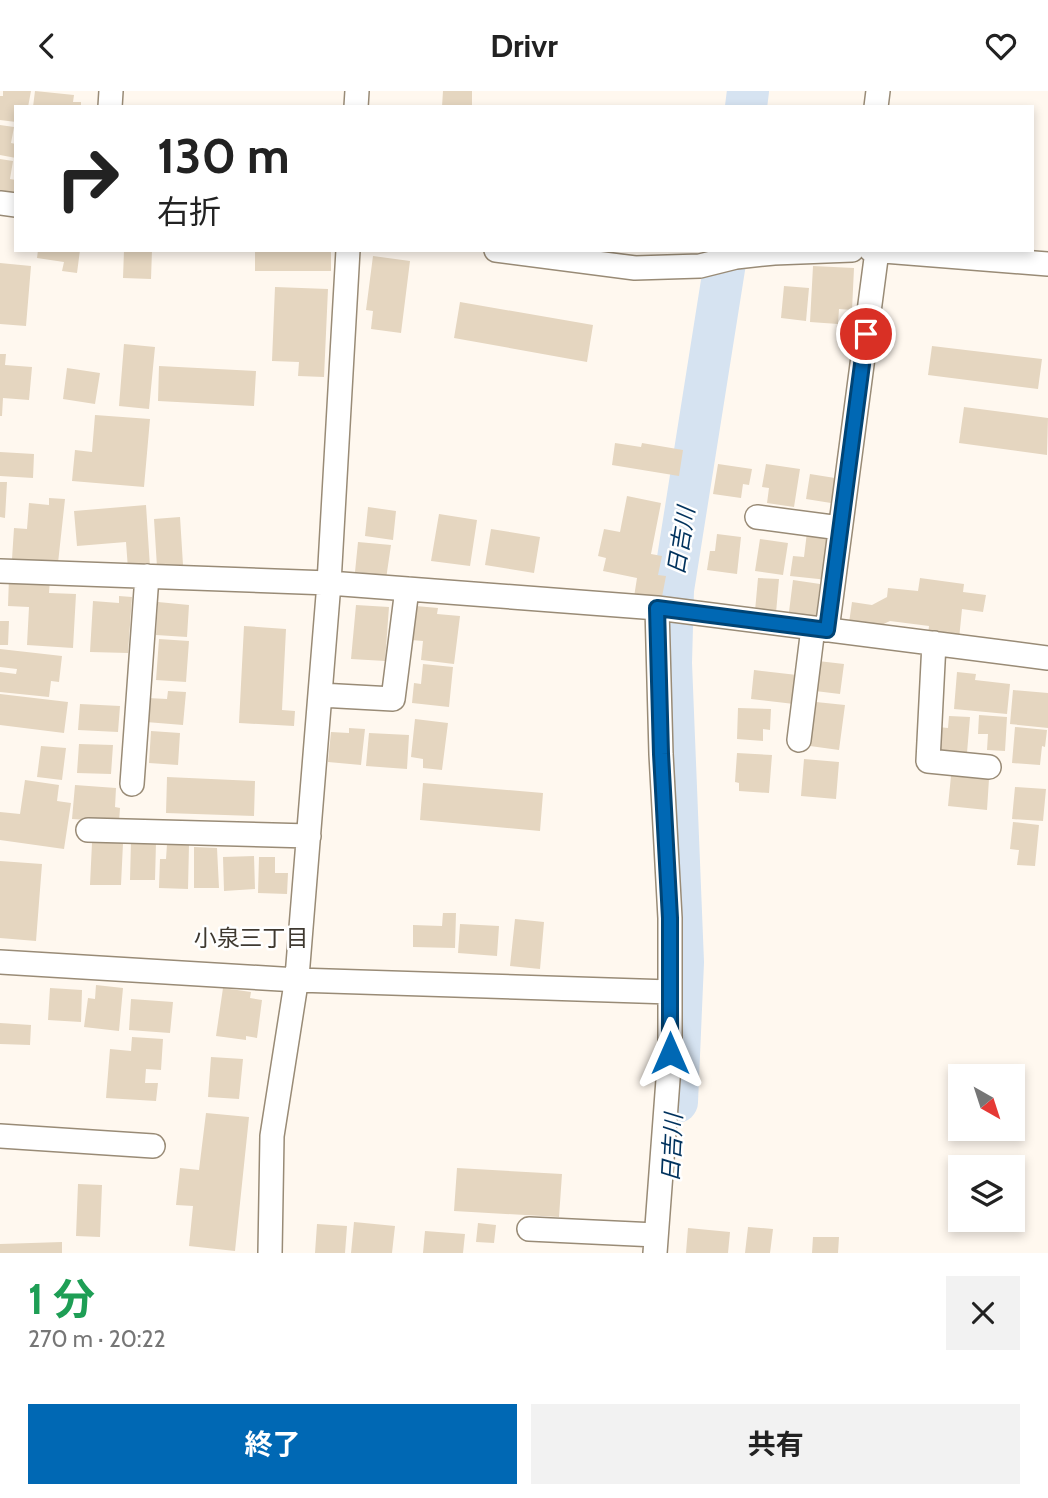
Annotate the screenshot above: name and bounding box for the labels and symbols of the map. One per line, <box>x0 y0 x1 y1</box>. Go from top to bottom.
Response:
pin <box>836 304 896 364</box>
water label: 日吉川 <box>662 502 701 577</box>
district label: 小泉三丁目 <box>194 924 309 952</box>
position arrow <box>633 1016 707 1090</box>
north arrow <box>948 1064 1026 1141</box>
water label: 日吉川 <box>656 1110 688 1183</box>

